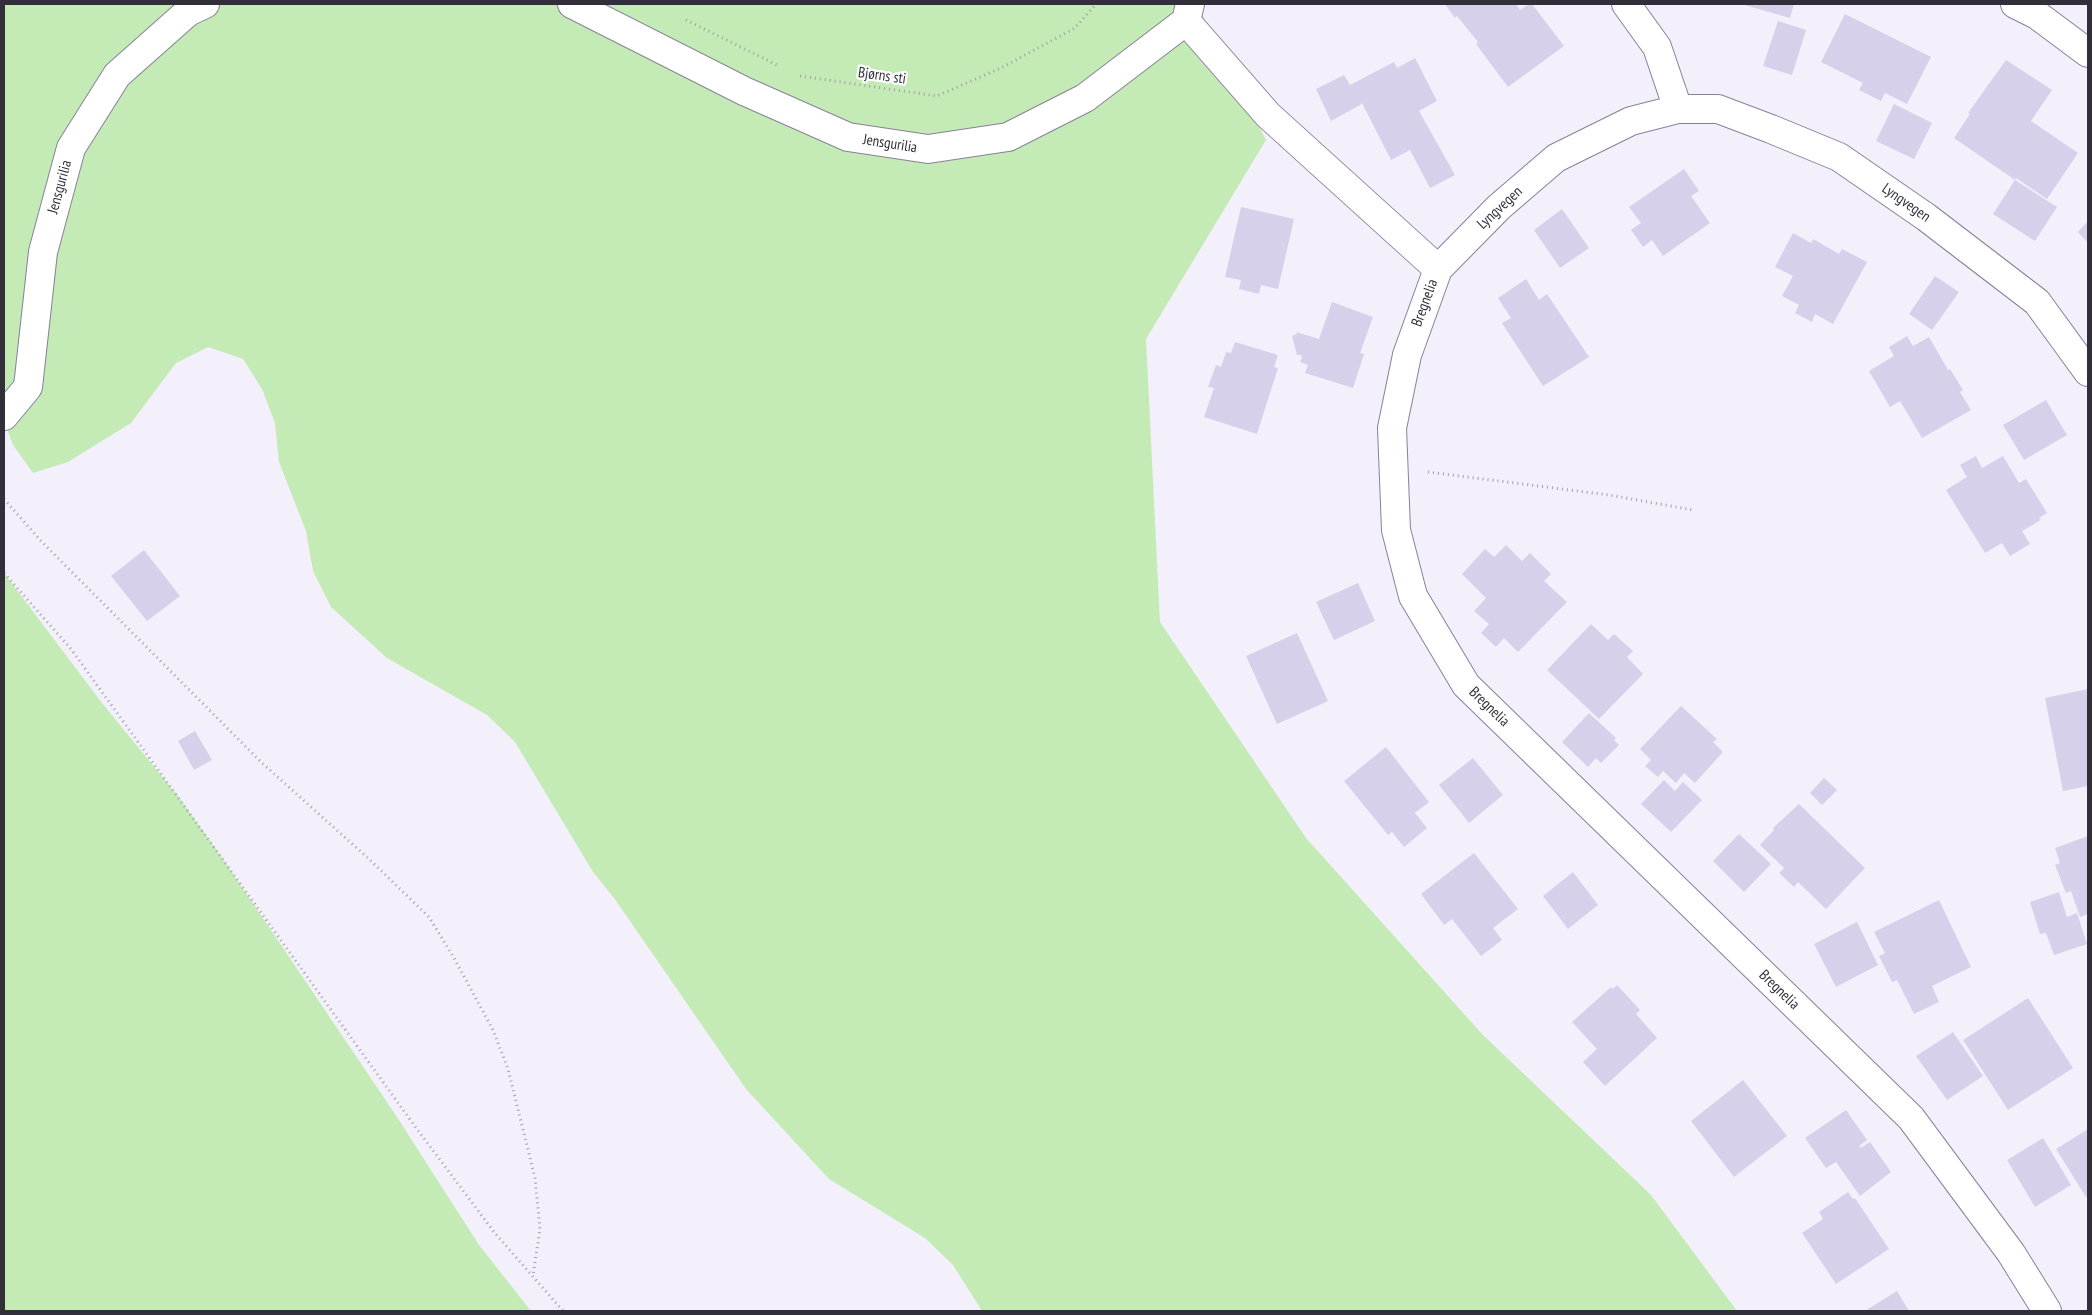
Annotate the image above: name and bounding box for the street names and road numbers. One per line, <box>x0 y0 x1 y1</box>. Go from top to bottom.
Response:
street label: Bjørns sti <box>857 64 907 88</box>
street label: Jensgurilia <box>862 131 918 157</box>
street label: Jensgurilia <box>44 158 76 216</box>
street label: Lyngvegen <box>1878 180 1934 226</box>
street label: Lyngvegen <box>1474 183 1526 233</box>
street label: Bregnelia <box>1408 277 1442 329</box>
street label: Bregnelia <box>1465 683 1513 731</box>
street label: Bregnelia <box>1755 966 1803 1014</box>

